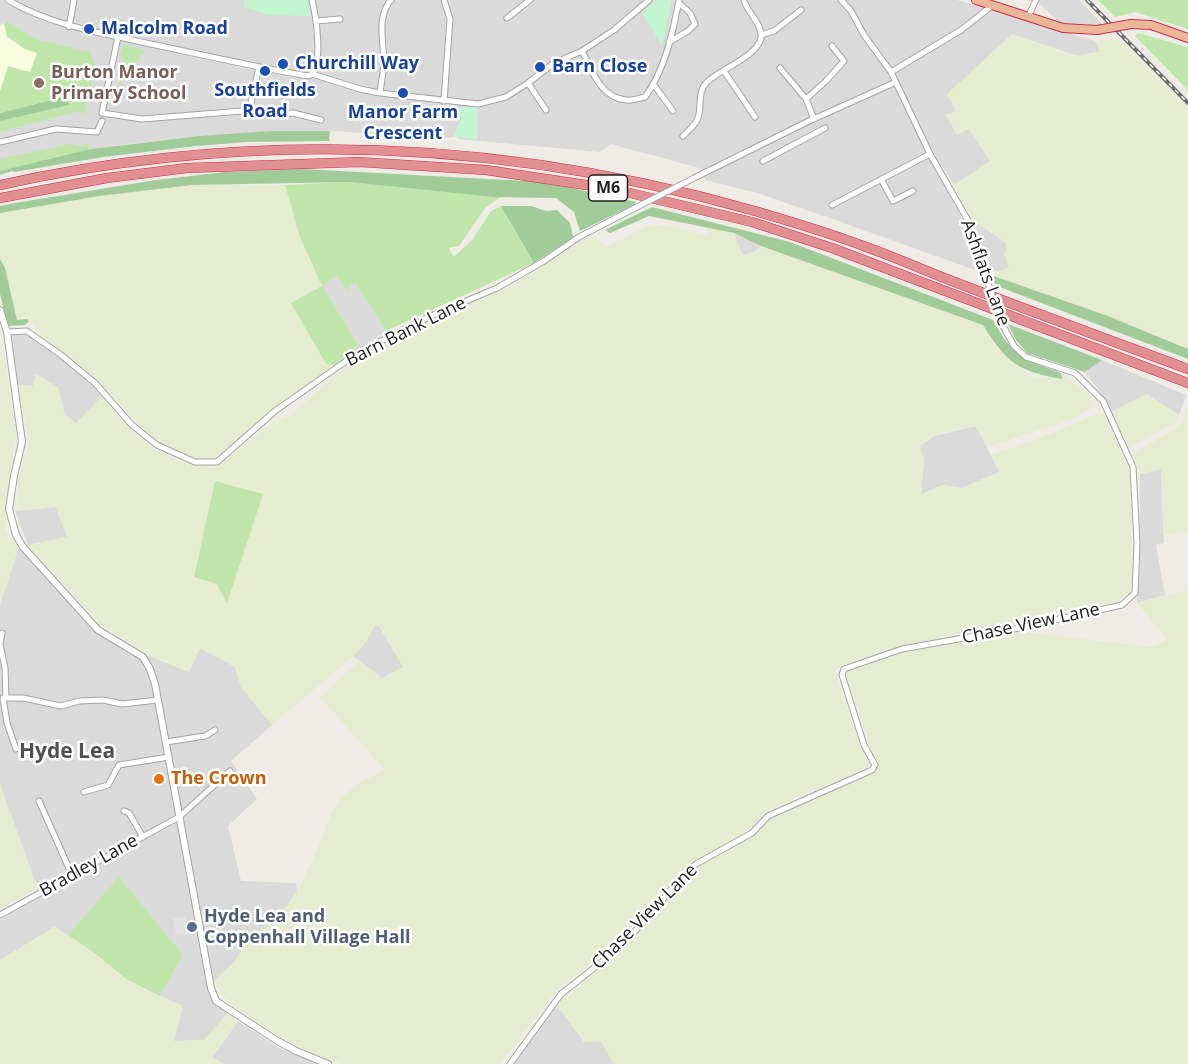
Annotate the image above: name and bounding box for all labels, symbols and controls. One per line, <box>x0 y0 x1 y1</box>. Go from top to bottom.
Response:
place label: Malcolm Road <box>101 18 228 40</box>
marker: Malcolm Road <box>82 22 96 36</box>
place label: Churchill Way <box>295 53 419 75</box>
place label: Barn Close <box>552 56 647 78</box>
marker: Churchill Way <box>276 57 290 71</box>
marker: Barn Close <box>533 60 547 74</box>
place label: Burton Manor Primary School <box>51 62 186 104</box>
marker: Southfields Road <box>258 64 272 78</box>
marker: Burton Manor Primary School <box>32 76 46 90</box>
place label: Southfields Road <box>214 80 316 122</box>
marker: Manor Farm Crescent <box>396 86 410 100</box>
place label: Manor Farm Crescent <box>348 102 458 144</box>
road number: M6 <box>588 175 628 201</box>
street label: Ashflats Lane <box>956 217 1014 329</box>
street label: Barn Bank Lane <box>342 292 470 372</box>
street label: Chase View Lane <box>960 599 1102 649</box>
district label: Hyde Lea <box>19 739 115 765</box>
place label: The Crown <box>171 768 267 790</box>
marker: The Crown <box>152 772 166 786</box>
street label: Bradley Lane <box>36 830 142 902</box>
street label: Chase View Lane <box>588 860 702 974</box>
place label: Hyde Lea and Coppenhall Village Hall <box>204 906 410 948</box>
marker: Hyde Lea and Coppenhall Village Hall <box>185 920 199 934</box>

